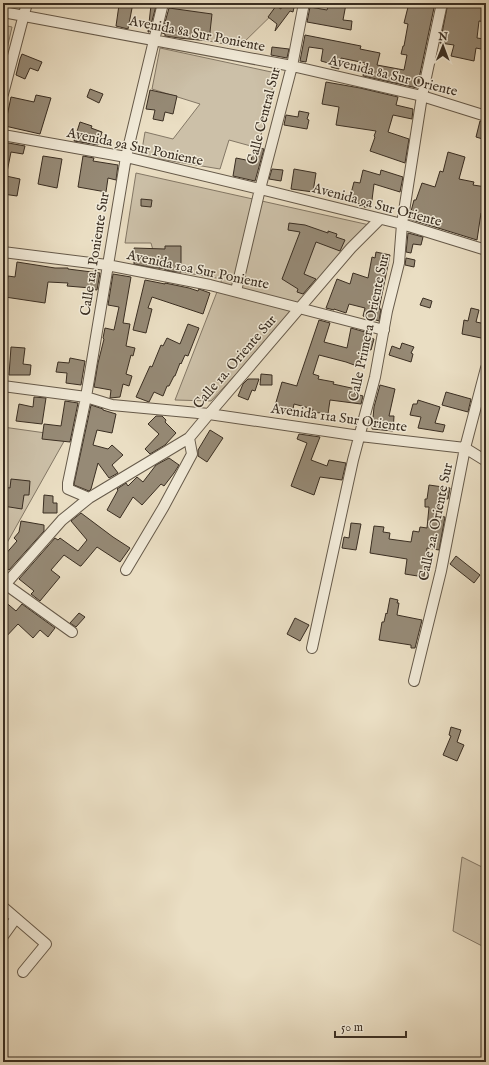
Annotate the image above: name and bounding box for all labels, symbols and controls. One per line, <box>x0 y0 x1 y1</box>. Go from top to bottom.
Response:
street label: Avenida 8a Sur Poniente <box>126 12 267 56</box>
north arrow <box>423 26 463 66</box>
text: N <box>437 30 449 44</box>
street label: Avenida 8a Sur Oriente <box>326 51 460 101</box>
street label: Calle Central Sur <box>243 66 285 166</box>
street label: Avenida 9a Sur Poniente <box>64 124 205 170</box>
street label: Avenida 9a Sur Oriente <box>310 179 444 231</box>
street label: Calle 1a. Poniente Sur <box>76 191 114 317</box>
street label: Avenida 10a Sur Poniente <box>124 246 271 294</box>
street label: Calle Primera Oriente Sur <box>345 253 393 403</box>
street label: Calle 1a. Oriente Sur <box>189 311 281 413</box>
street label: Avenida 11a Sur Oriente <box>269 399 409 437</box>
street label: Calle 2a. Oriente Sur <box>415 461 457 583</box>
scale bar <box>335 1013 406 1039</box>
text: 50 m <box>341 1020 363 1035</box>

